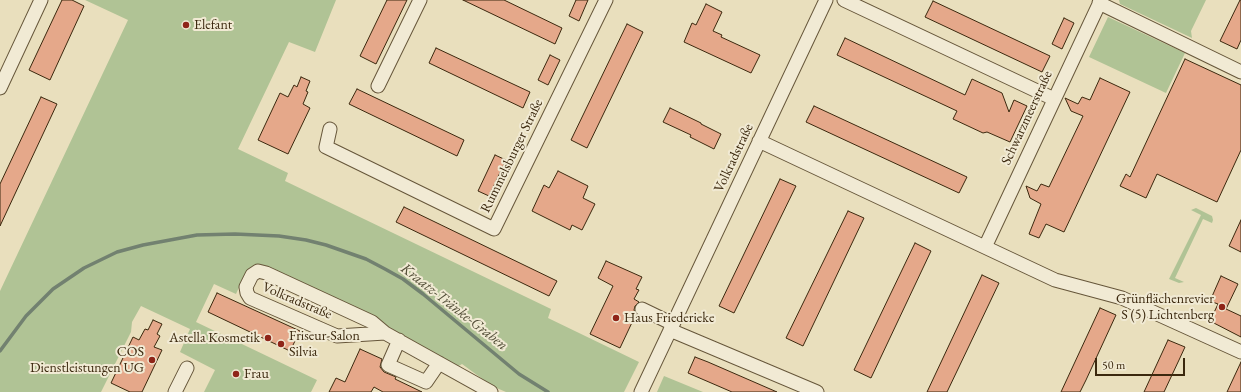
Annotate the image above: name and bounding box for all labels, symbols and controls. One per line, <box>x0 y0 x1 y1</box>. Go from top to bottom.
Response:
place label: Elefant <box>194 17 232 33</box>
marker: Elefant <box>181 20 191 30</box>
street label: Schwarzmeerstraße <box>998 68 1056 168</box>
street label: Rummelsburger Straße <box>477 96 547 216</box>
street label: Volkradstraße <box>711 121 757 195</box>
water label: Kraatz-Tränke-Graben <box>397 260 511 354</box>
street label: Volkradstraße <box>260 279 334 323</box>
place label: Grünflächenrevier S (5) Lichtenberg <box>1116 291 1214 324</box>
marker: Grünflächenrevier S (5) Lichtenberg <box>1217 302 1227 312</box>
place label: Haus Friederieke <box>624 310 714 326</box>
marker: Haus Friederieke <box>611 313 621 323</box>
place label: Friseur-Salon Silvia <box>289 328 360 360</box>
place label: Astella Kosmetik <box>169 330 260 346</box>
marker: Astella Kosmetik <box>263 333 273 343</box>
marker: Friseur-Salon Silvia <box>276 339 286 349</box>
place label: COS Dienstleistungen UG <box>30 344 144 376</box>
scale bar <box>1097 350 1187 376</box>
marker: COS Dienstleistungen UG <box>147 355 157 365</box>
text: 50 m <box>1102 357 1125 373</box>
place label: Frau <box>244 366 269 382</box>
marker: Frau <box>231 369 241 379</box>

